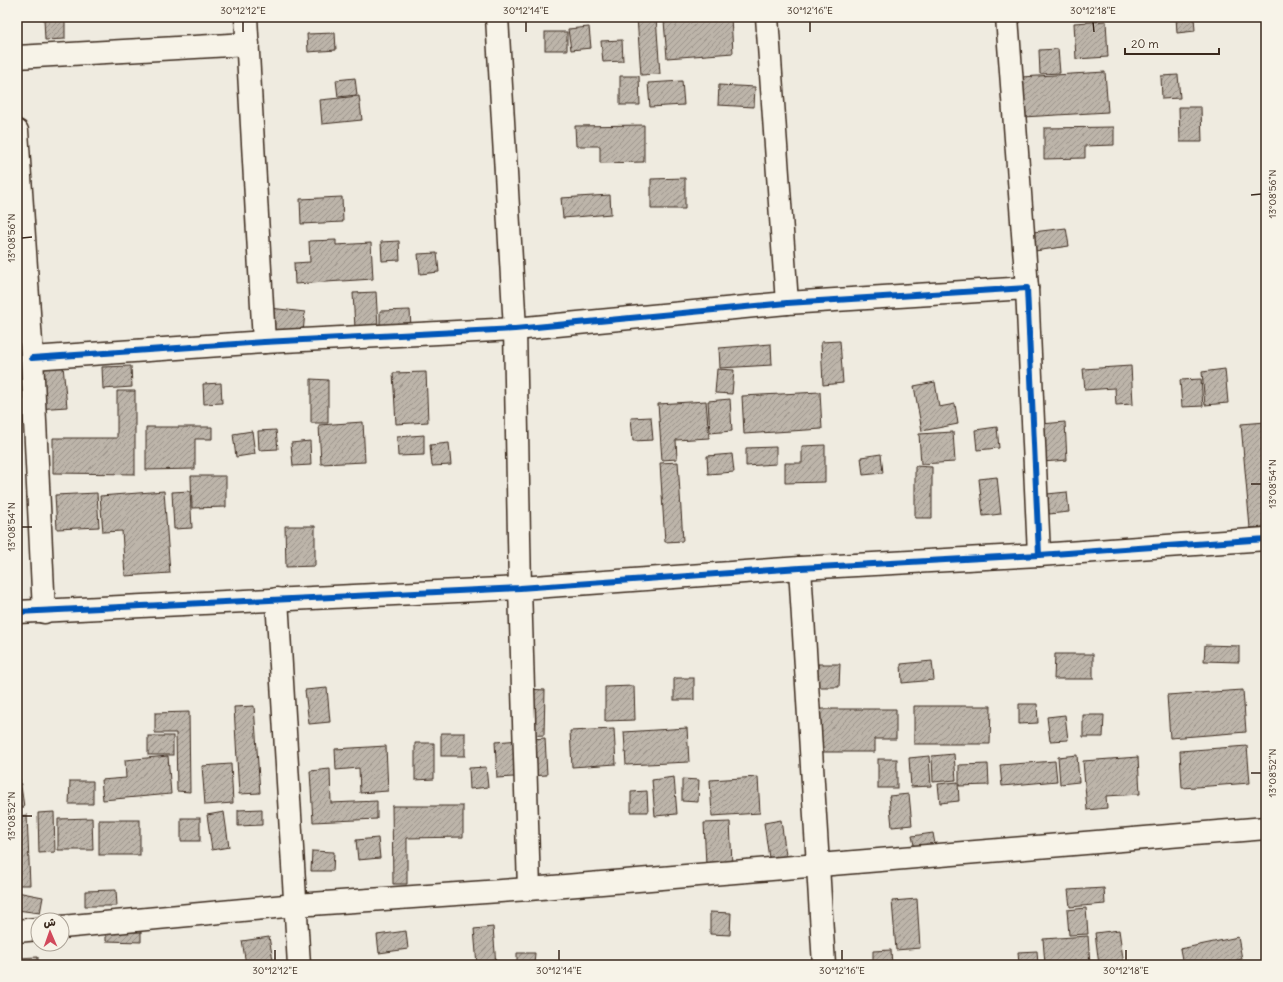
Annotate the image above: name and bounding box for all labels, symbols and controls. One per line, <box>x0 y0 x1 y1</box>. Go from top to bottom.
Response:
text: 30°12'12"E <box>220 4 266 17</box>
text: 30°12'14"E <box>503 4 549 17</box>
text: 30°12'16"E <box>787 4 833 17</box>
text: 30°12'18"E <box>1070 4 1116 17</box>
scale bar <box>1125 30 1219 56</box>
text: 20 m <box>1131 36 1159 51</box>
text: 13°08'56"N <box>1266 169 1279 219</box>
text: 13°08'56"N <box>5 213 18 263</box>
text: 13°08'54"N <box>1266 459 1279 509</box>
text: 13°08'54"N <box>5 502 18 552</box>
text: 13°08'52"N <box>1266 749 1279 797</box>
text: 13°08'52"N <box>5 792 18 840</box>
north arrow <box>30 912 70 952</box>
text: ش <box>43 915 56 929</box>
text: 30°12'12"E <box>252 964 298 977</box>
text: 30°12'14"E <box>536 964 582 977</box>
text: 30°12'16"E <box>819 964 865 977</box>
text: 30°12'18"E <box>1103 964 1149 977</box>

